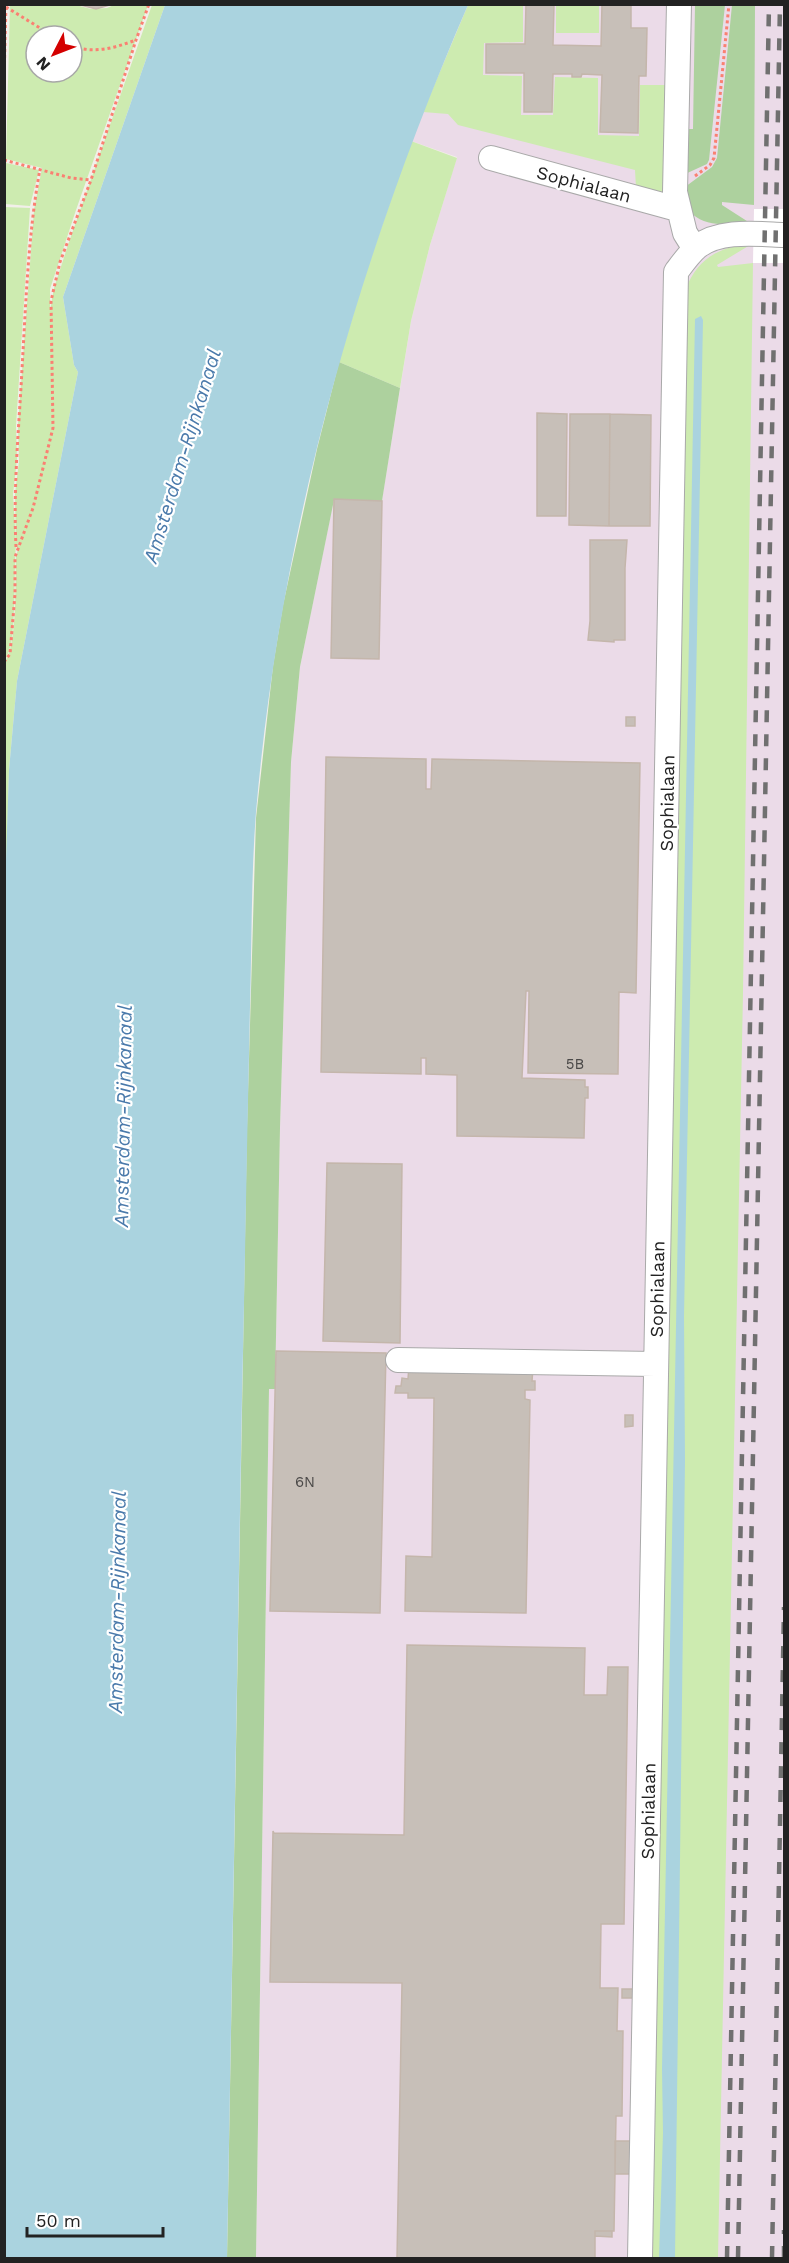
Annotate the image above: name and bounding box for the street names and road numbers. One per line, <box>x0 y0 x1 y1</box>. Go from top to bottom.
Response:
street label: Sophialaan <box>535 161 633 207</box>
street label: Sophialaan <box>656 754 678 852</box>
street label: Sophialaan <box>646 1240 668 1338</box>
street label: Sophialaan <box>637 1762 659 1860</box>

